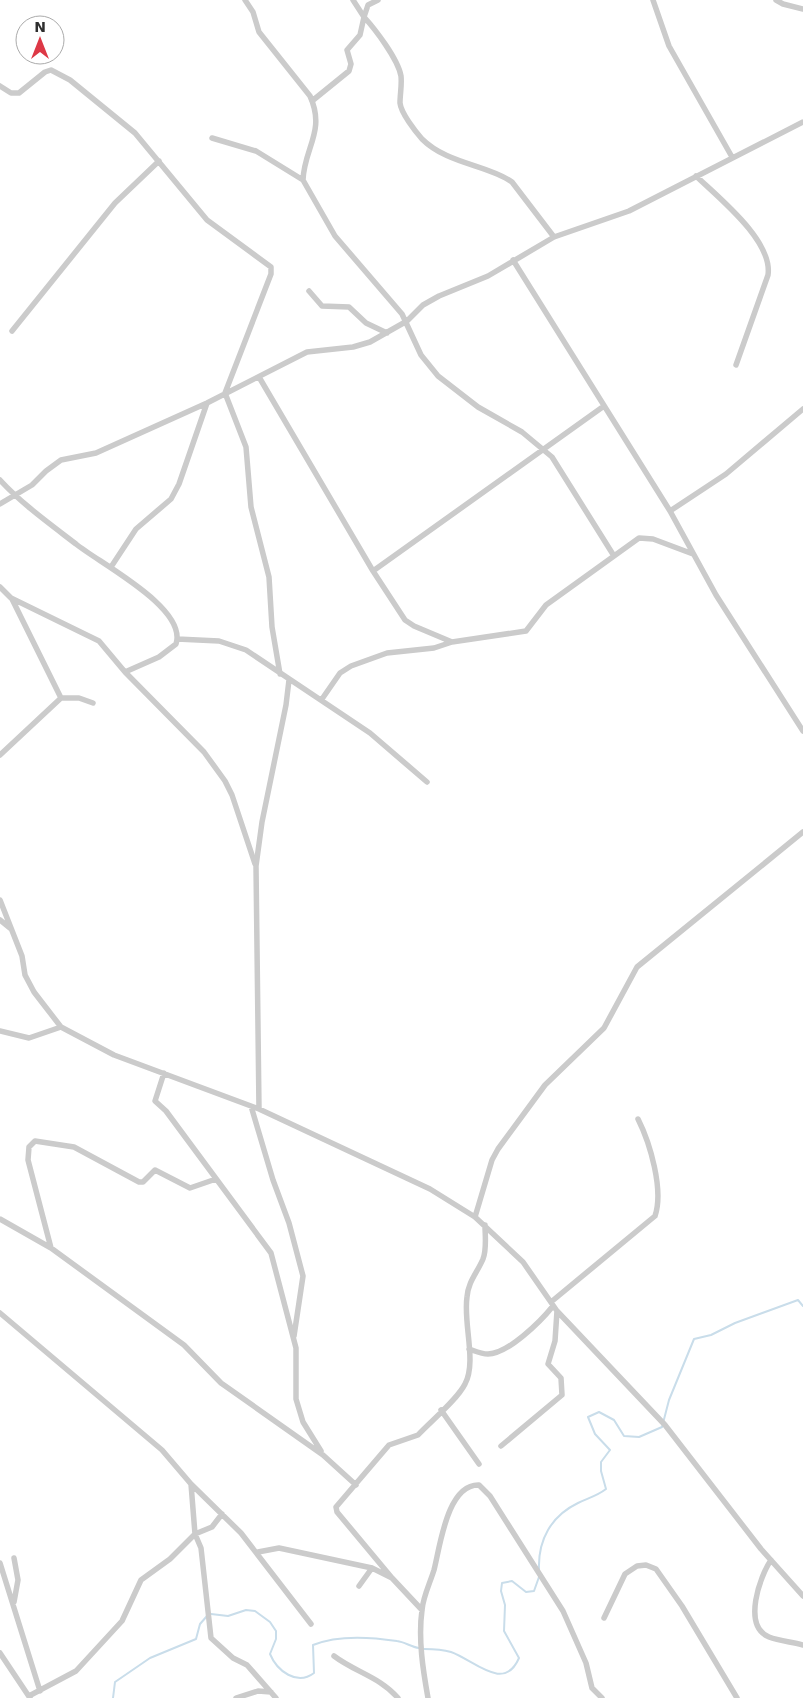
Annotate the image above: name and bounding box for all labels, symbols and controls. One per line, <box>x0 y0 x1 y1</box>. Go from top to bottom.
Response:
north arrow <box>15 15 65 65</box>
text: N <box>34 19 46 35</box>

